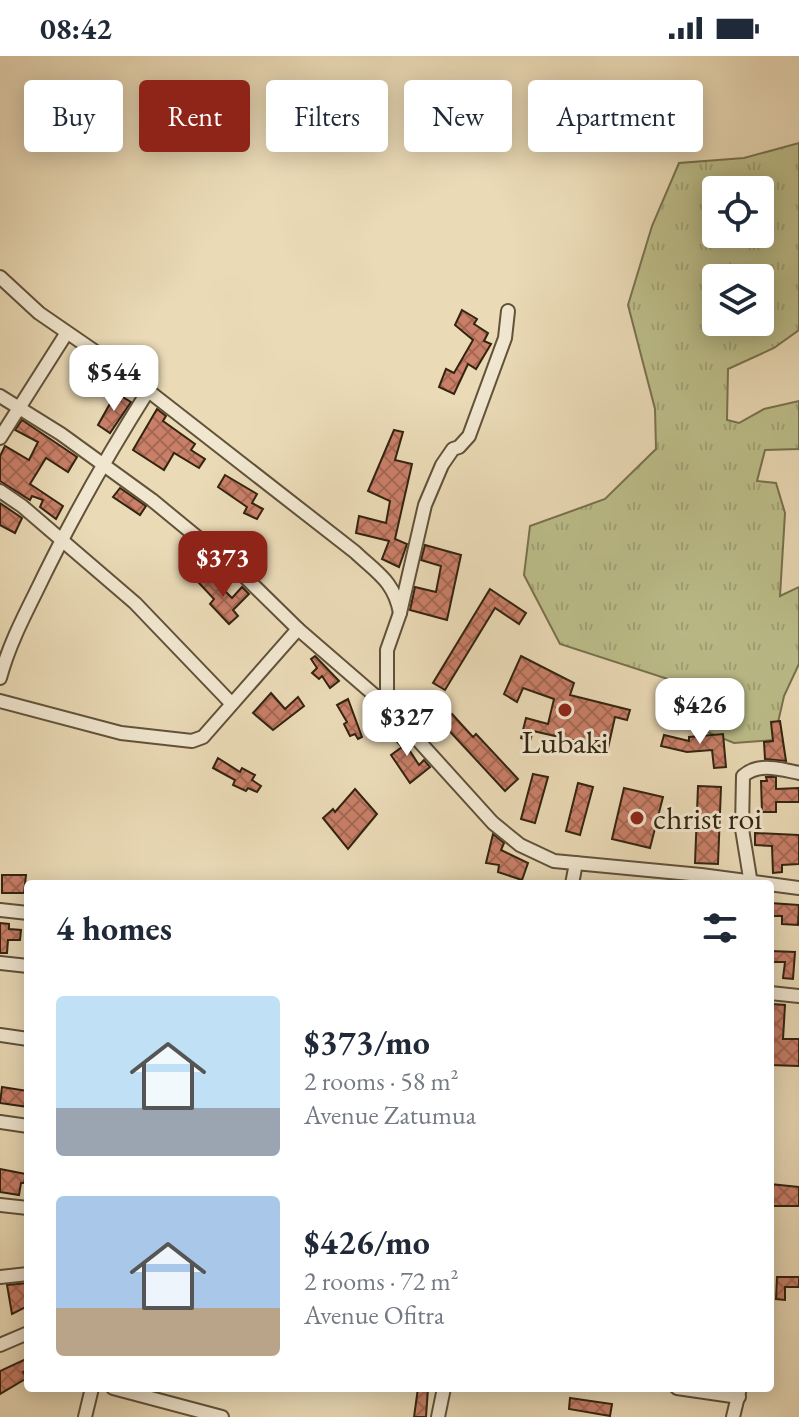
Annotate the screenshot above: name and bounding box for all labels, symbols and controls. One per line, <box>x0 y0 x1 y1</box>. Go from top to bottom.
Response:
text: 08:42 <box>40 9 112 48</box>
chip: Buy <box>24 80 123 152</box>
chip: Rent <box>139 80 250 152</box>
chip: Filters <box>266 80 388 152</box>
chip: New <box>404 80 512 152</box>
chip: Apartment <box>528 80 703 152</box>
map controls <box>702 176 774 336</box>
button: locate <box>702 176 774 248</box>
button: layers <box>702 264 774 336</box>
pin: $544 <box>67 345 161 413</box>
text: $544 <box>87 354 141 388</box>
pin: $373 <box>176 531 270 599</box>
text: $373 <box>196 540 250 574</box>
pin: $426 <box>653 678 747 746</box>
text: $426 <box>673 687 727 721</box>
pin: $327 <box>360 690 454 758</box>
text: $327 <box>380 699 434 733</box>
marker: Lubaki <box>556 701 574 719</box>
place label: Lubaki <box>521 721 609 763</box>
place label: christ roi <box>653 797 762 839</box>
marker: christ roi <box>628 809 646 827</box>
text: 4 homes <box>56 906 172 950</box>
icon: filters <box>698 906 742 950</box>
text: $373/mo <box>304 1020 430 1064</box>
icon: home <box>120 1028 216 1124</box>
text: 2 rooms · 58 m² <box>304 1064 459 1098</box>
text: Avenue Zatumua <box>304 1098 476 1132</box>
text: $426/mo <box>304 1220 430 1264</box>
icon: home <box>120 1228 216 1324</box>
text: 2 rooms · 72 m² <box>304 1264 459 1298</box>
text: Avenue Ofitra <box>304 1298 444 1332</box>

